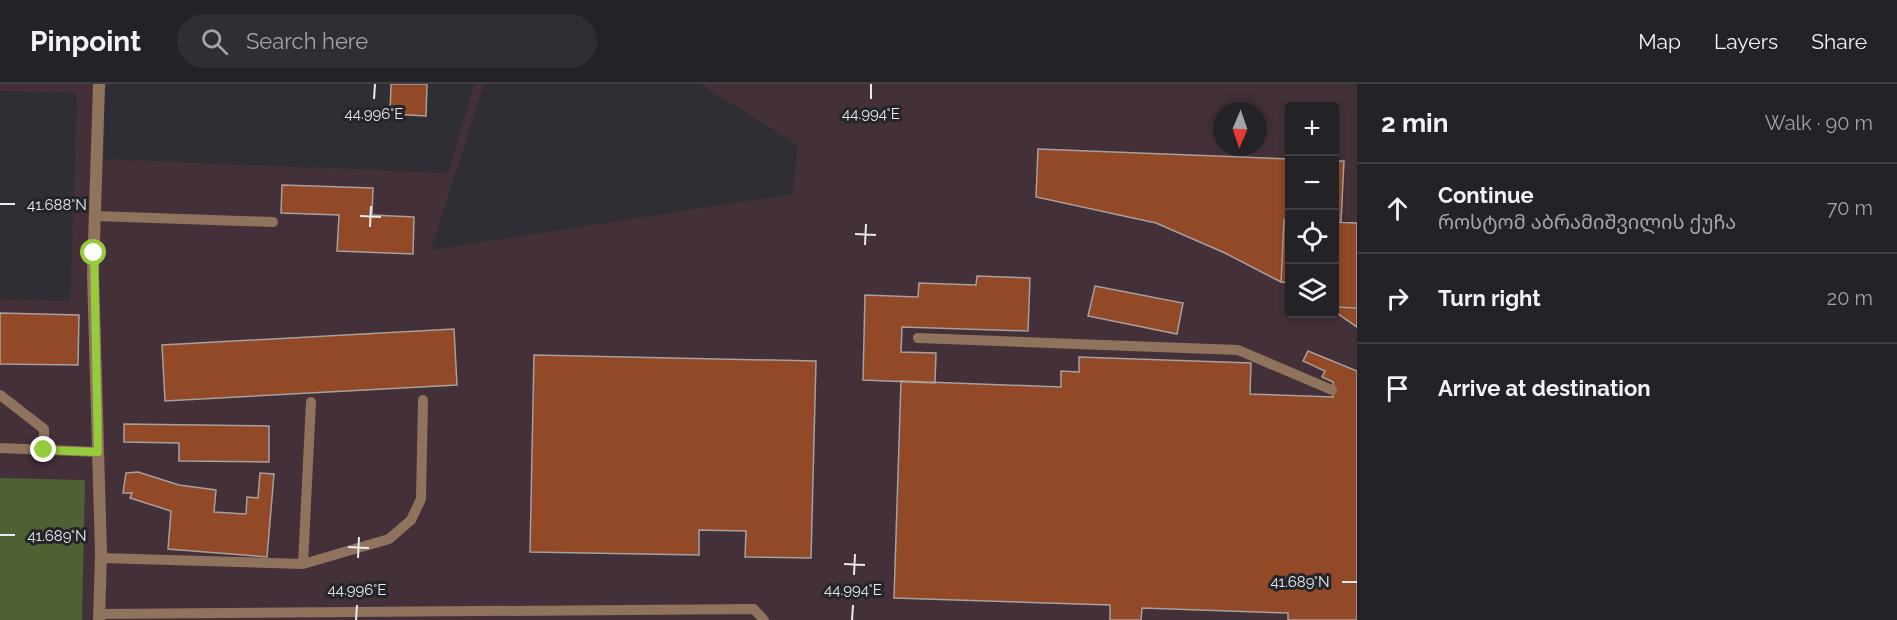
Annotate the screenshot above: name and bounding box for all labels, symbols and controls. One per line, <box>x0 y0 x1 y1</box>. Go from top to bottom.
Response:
search box <box>177 14 597 68</box>
text: Pinpoint <box>30 25 141 58</box>
icon: search <box>198 25 231 58</box>
text: Search here <box>246 28 368 54</box>
text: Map <box>1638 29 1681 54</box>
text: Layers <box>1714 29 1778 54</box>
text: Share <box>1811 29 1867 54</box>
north arrow <box>1213 102 1267 156</box>
map controls <box>1285 102 1339 318</box>
button: + <box>1285 102 1339 156</box>
text: 44.996°E <box>345 105 403 123</box>
text: 44.994°E <box>842 105 900 123</box>
text: 2 min <box>1381 108 1448 138</box>
text: Walk · 90 m <box>1765 111 1873 135</box>
button: − <box>1285 156 1339 210</box>
text: Continue <box>1438 182 1534 208</box>
icon: ahead <box>1381 192 1414 225</box>
text: 41.688°N <box>27 196 87 214</box>
text: 70 m <box>1827 196 1873 220</box>
button: locate <box>1285 210 1339 264</box>
text: როსტომ აბრამიშვილის ქუჩა <box>1438 210 1736 234</box>
route start <box>80 239 106 265</box>
button: layers <box>1285 264 1339 318</box>
icon: right <box>1381 282 1414 315</box>
text: Turn right <box>1438 285 1541 311</box>
text: 20 m <box>1827 286 1873 310</box>
icon: arrive <box>1381 372 1414 405</box>
text: Arrive at destination <box>1438 375 1651 401</box>
route end <box>30 436 56 462</box>
text: 41.689°N <box>27 527 87 545</box>
text: 41.689°N <box>1270 573 1330 591</box>
text: 44.996°E <box>328 581 386 599</box>
text: 44.994°E <box>824 581 882 599</box>

